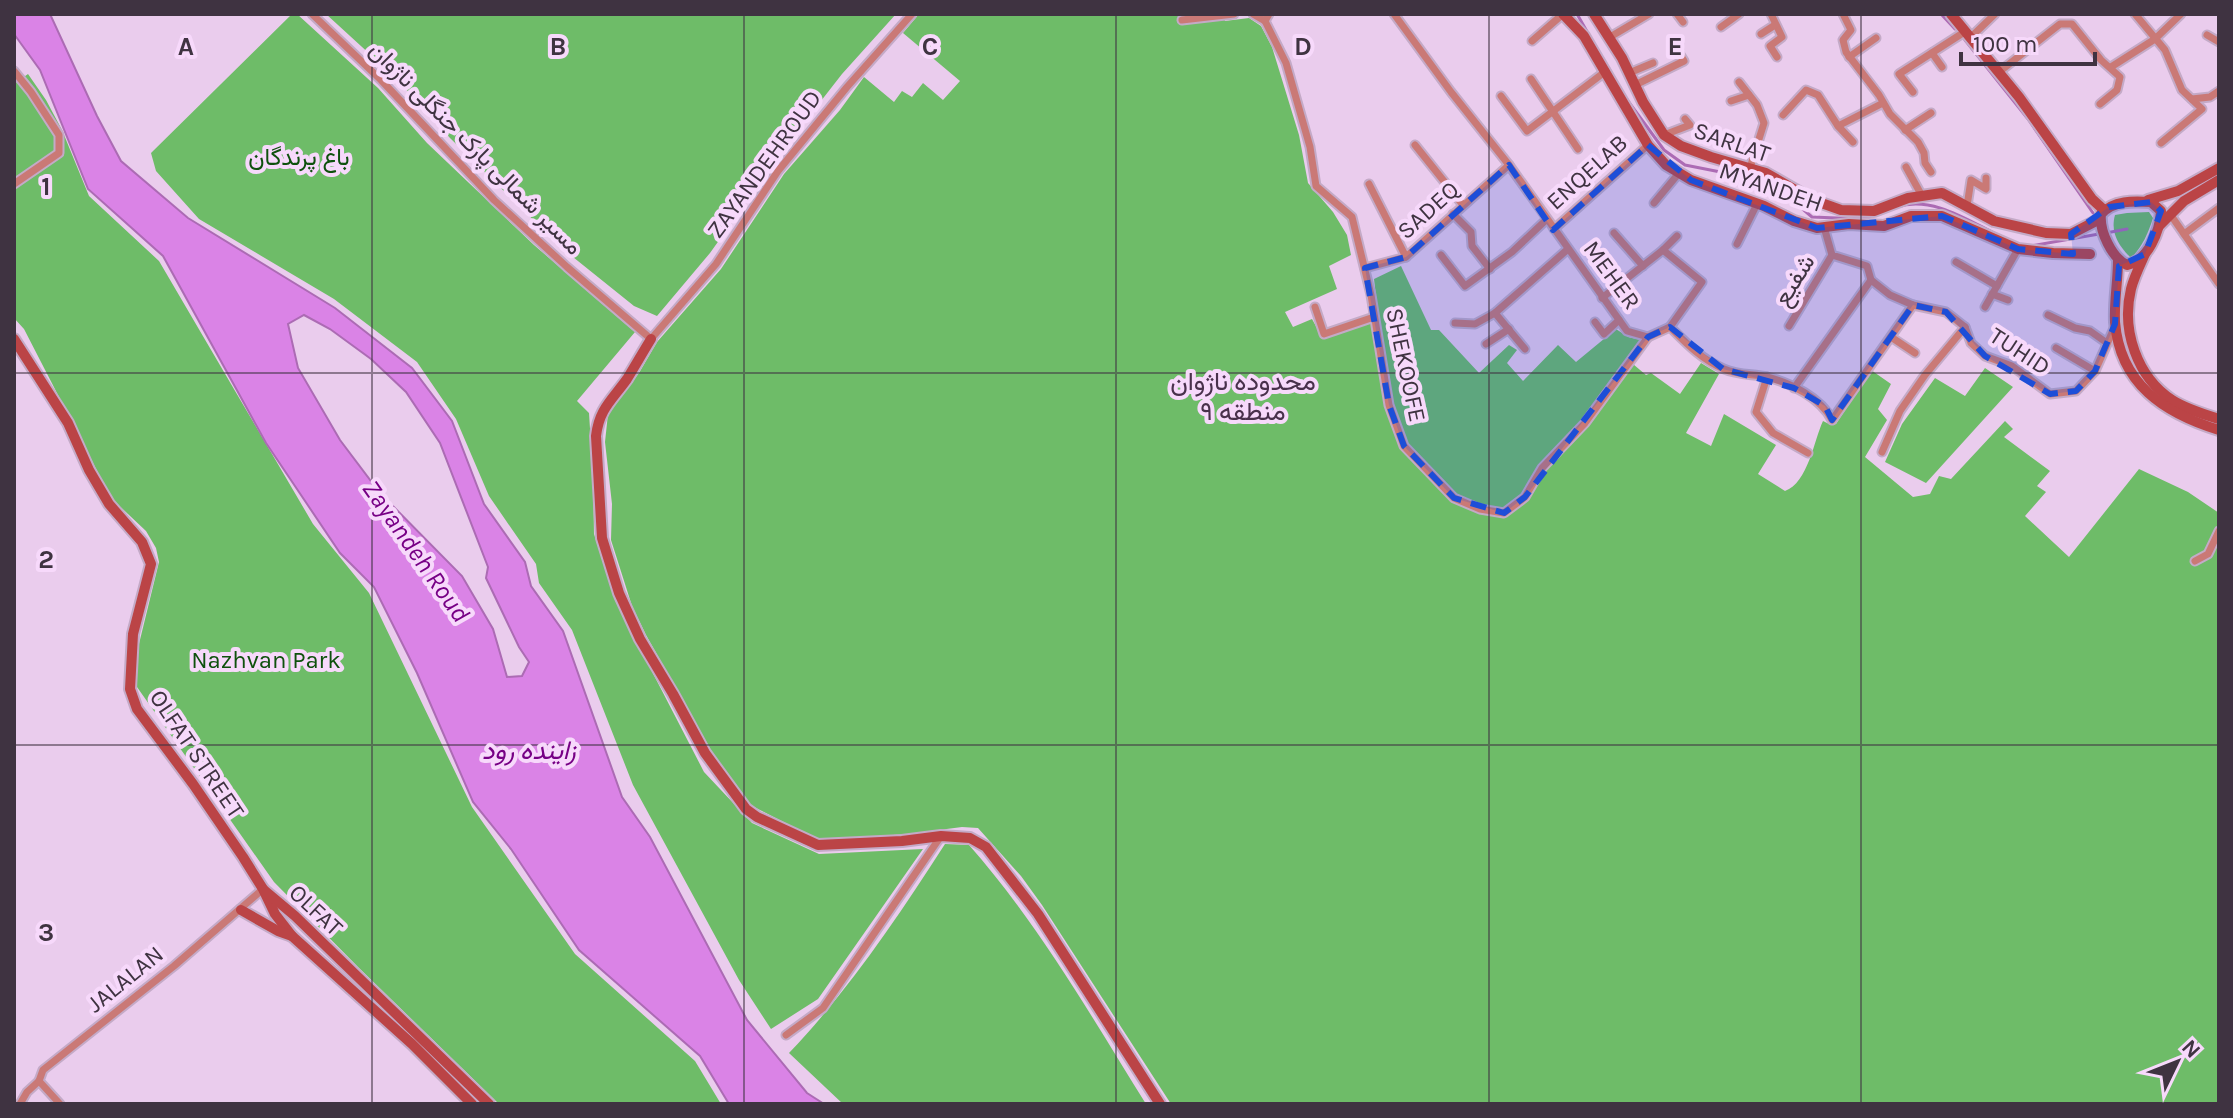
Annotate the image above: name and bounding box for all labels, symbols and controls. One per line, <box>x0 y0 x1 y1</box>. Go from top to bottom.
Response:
scale bar <box>1961 16 2095 66</box>
text: 100 m <box>1973 30 2038 58</box>
text: A <box>178 31 194 62</box>
text: B <box>550 31 566 62</box>
text: C <box>922 31 938 62</box>
text: D <box>1294 31 1312 62</box>
text: E <box>1667 31 1683 62</box>
street label: مسیر شمالی پارک جنگلی ناژوان <box>362 36 588 262</box>
street label: ZAYANDEHROUD <box>701 85 827 243</box>
street label: SARLAT <box>1690 116 1774 168</box>
street label: ENQELAB <box>1541 128 1633 216</box>
park label: باغ پرندگان <box>248 143 350 173</box>
street label: MYANDEH <box>1716 156 1826 218</box>
text: 1 <box>41 171 51 202</box>
street label: SADEQ <box>1391 175 1465 245</box>
street label: MEHER <box>1578 235 1646 315</box>
street label: شفیع <box>1767 249 1823 312</box>
street label: SHEKOOFE <box>1380 306 1432 424</box>
street label: TUHID <box>1985 321 2055 381</box>
district label: محدوده ناژوان منطقه ۹ <box>1170 366 1316 427</box>
water label: Zayandeh Roud <box>356 474 476 628</box>
text: 2 <box>38 544 54 575</box>
park label: Nazhvan Park <box>191 646 341 674</box>
street label: OLFAT STREET <box>144 685 250 823</box>
water label: زاینده رود <box>482 735 577 766</box>
street label: OLFAT <box>284 878 348 942</box>
text: 3 <box>38 917 54 948</box>
street label: JALALAN <box>81 940 169 1018</box>
north arrow <box>2137 1022 2217 1102</box>
text: N <box>2176 1034 2206 1064</box>

